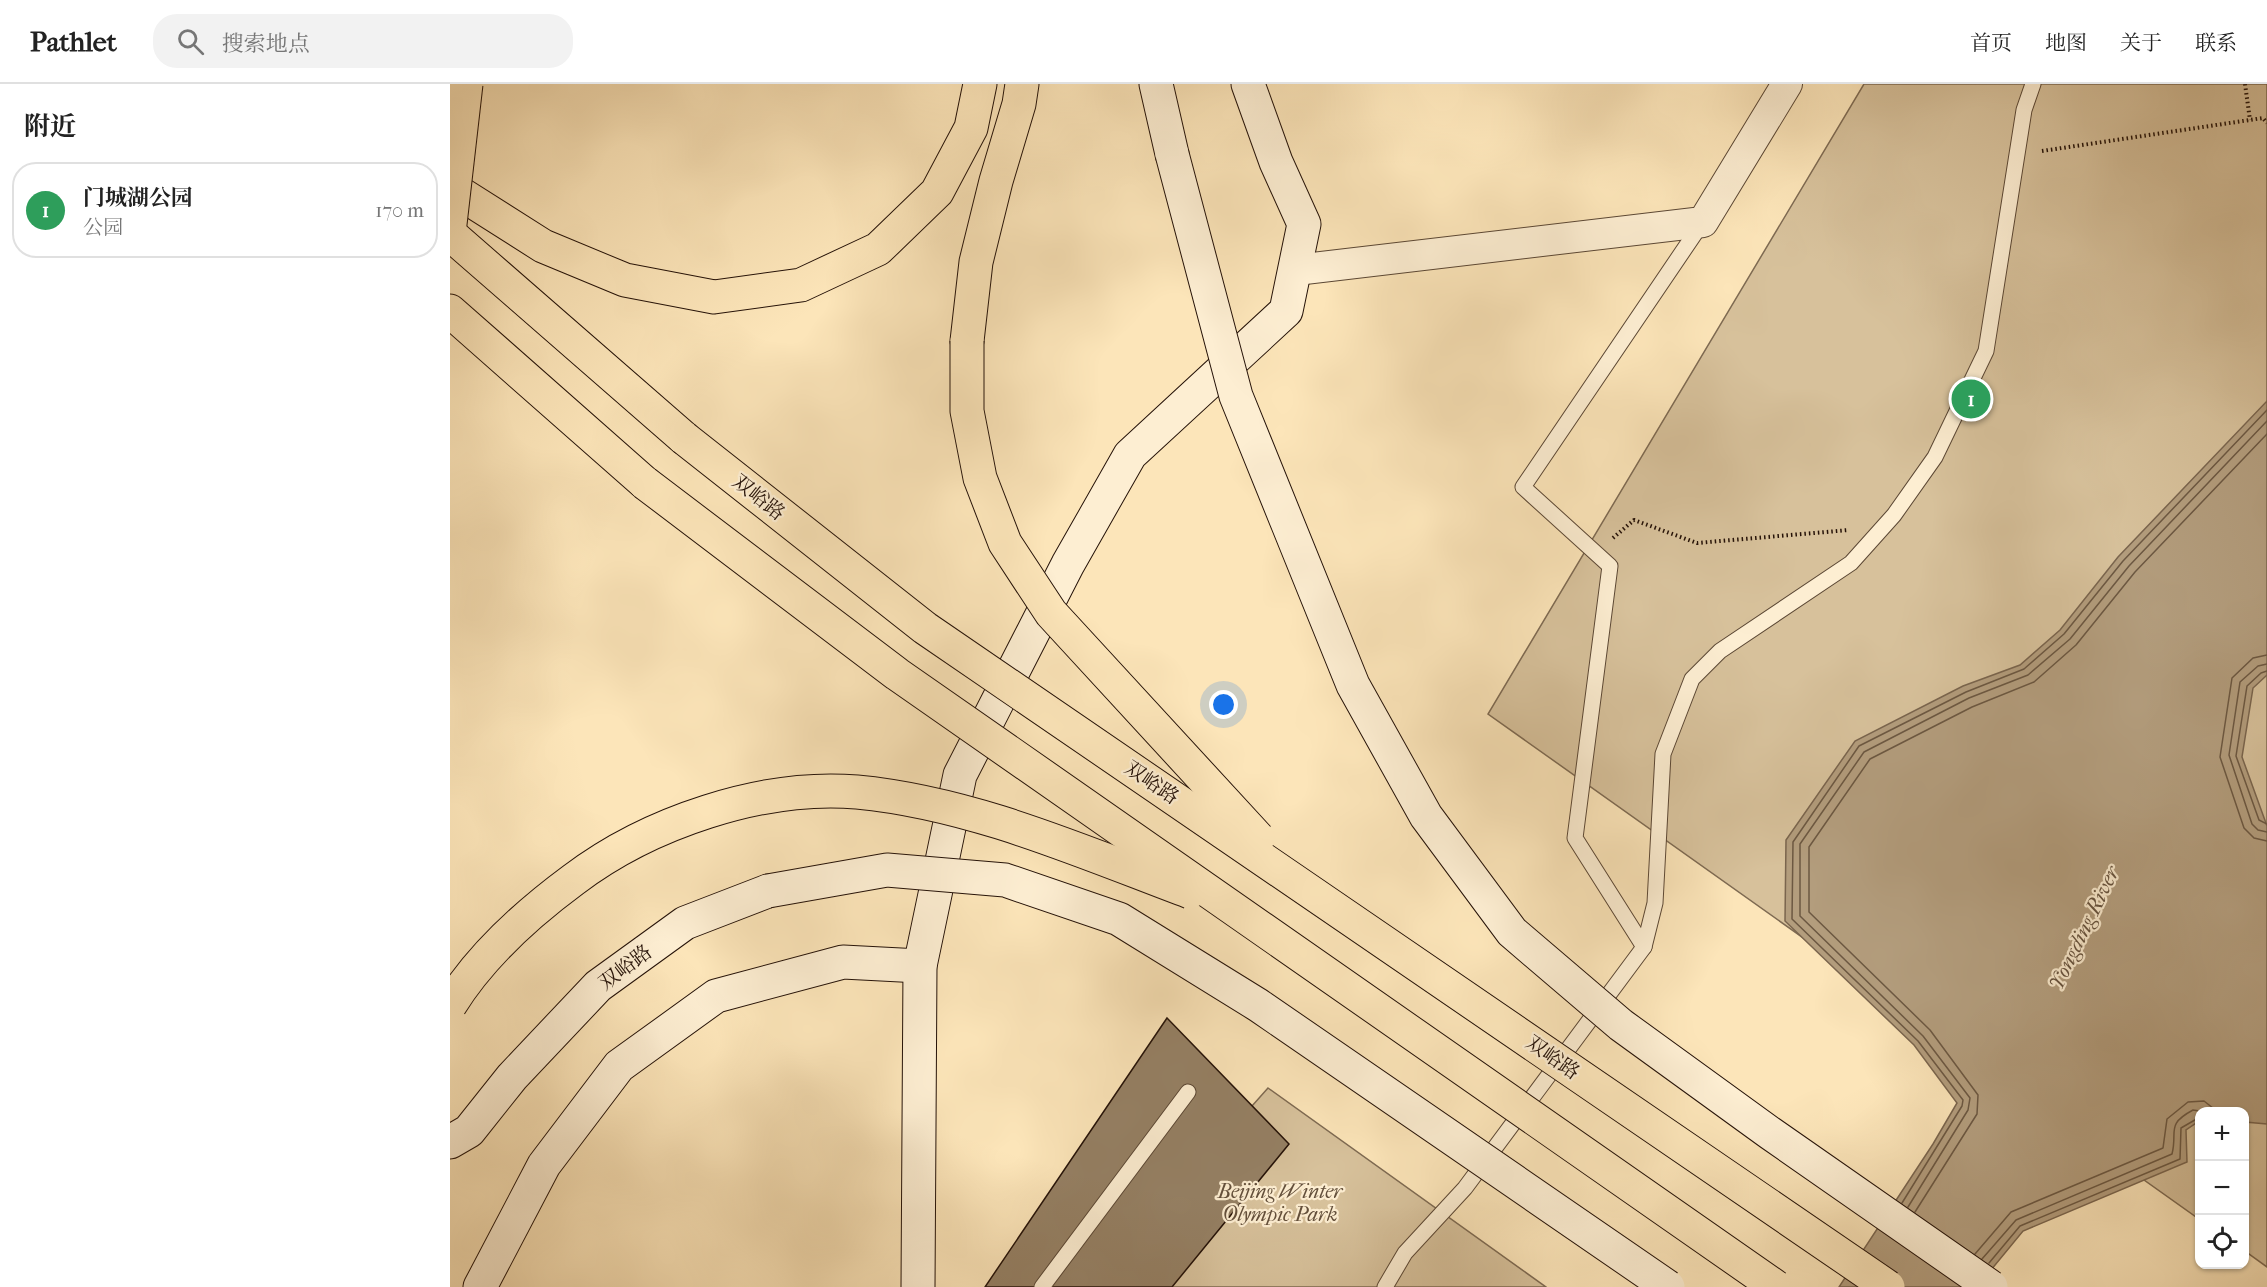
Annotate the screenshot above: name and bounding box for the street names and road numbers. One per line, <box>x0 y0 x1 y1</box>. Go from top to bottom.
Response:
street label: 双峪路 <box>728 470 789 525</box>
street label: 双峪路 <box>1120 756 1183 809</box>
street label: 双峪路 <box>594 940 656 995</box>
street label: 双峪路 <box>1522 1031 1584 1084</box>

